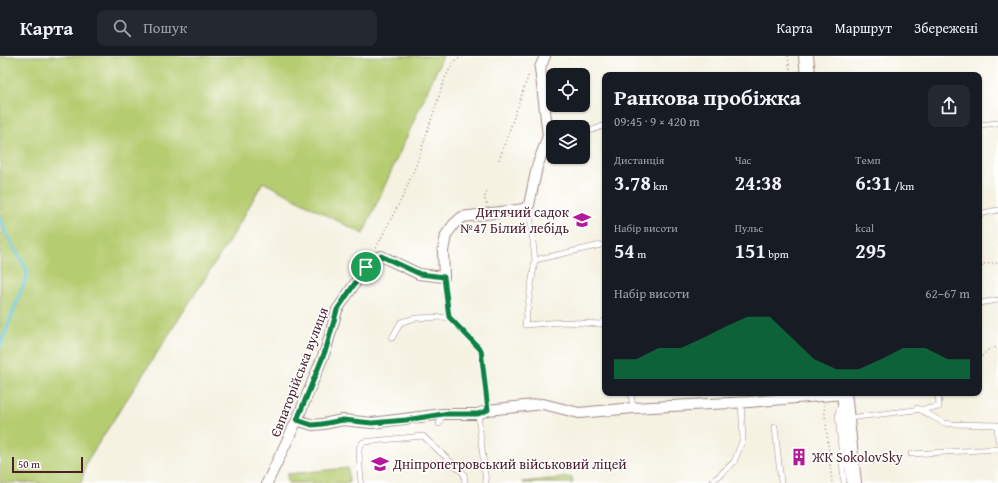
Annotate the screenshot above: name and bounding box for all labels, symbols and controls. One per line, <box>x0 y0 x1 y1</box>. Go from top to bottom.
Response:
search box <box>97 10 377 46</box>
text: Карта <box>20 14 73 42</box>
icon: search <box>111 17 133 39</box>
text: Пошук <box>143 17 187 38</box>
text: Карта <box>777 18 813 38</box>
text: Маршрут <box>835 18 892 38</box>
text: Збережені <box>914 18 978 38</box>
map controls <box>546 68 590 164</box>
button: locate <box>546 68 590 112</box>
text: Ранкова пробіжка <box>614 81 801 113</box>
button: share <box>928 85 970 127</box>
text: 09:45 · 9 × 420 m <box>614 112 700 131</box>
button: layers <box>546 120 590 164</box>
text: Дистанція <box>614 152 664 168</box>
text: Час <box>735 152 752 168</box>
text: Темп <box>855 152 881 168</box>
text: 3.78 <box>614 168 651 197</box>
text: 24:38 <box>735 168 782 197</box>
text: 6:31 <box>855 168 892 197</box>
text: km <box>651 178 668 194</box>
text: /km <box>892 178 914 194</box>
place label: Дитячий садок №47 Білий лебідь <box>460 202 570 238</box>
school or university icon: Дитячий садок №47 Білий лебідь <box>572 210 592 230</box>
text: Набір висоти <box>614 220 678 236</box>
text: Пульс <box>735 220 763 236</box>
text: kcal <box>855 220 874 236</box>
text: 54 <box>614 236 635 265</box>
text: 151 <box>735 236 766 265</box>
text: 295 <box>855 236 886 265</box>
text: m <box>635 246 646 262</box>
text: bpm <box>766 246 789 262</box>
pin <box>349 250 383 284</box>
icon: arrive <box>355 256 377 278</box>
text: Набір висоти <box>614 284 690 303</box>
text: 62–67 m <box>925 284 970 303</box>
street label: Євпаторійська вулиця <box>265 304 333 440</box>
building icon: ЖК SokolovSky <box>789 447 809 467</box>
place label: ЖК SokolovSky <box>811 447 903 467</box>
school or university icon: Дніпропетровський військовий ліцей <box>370 454 390 474</box>
place label: Дніпропетровський військовий ліцей <box>392 454 627 474</box>
scale bar <box>12 455 83 474</box>
text: 50 m <box>18 456 40 472</box>

